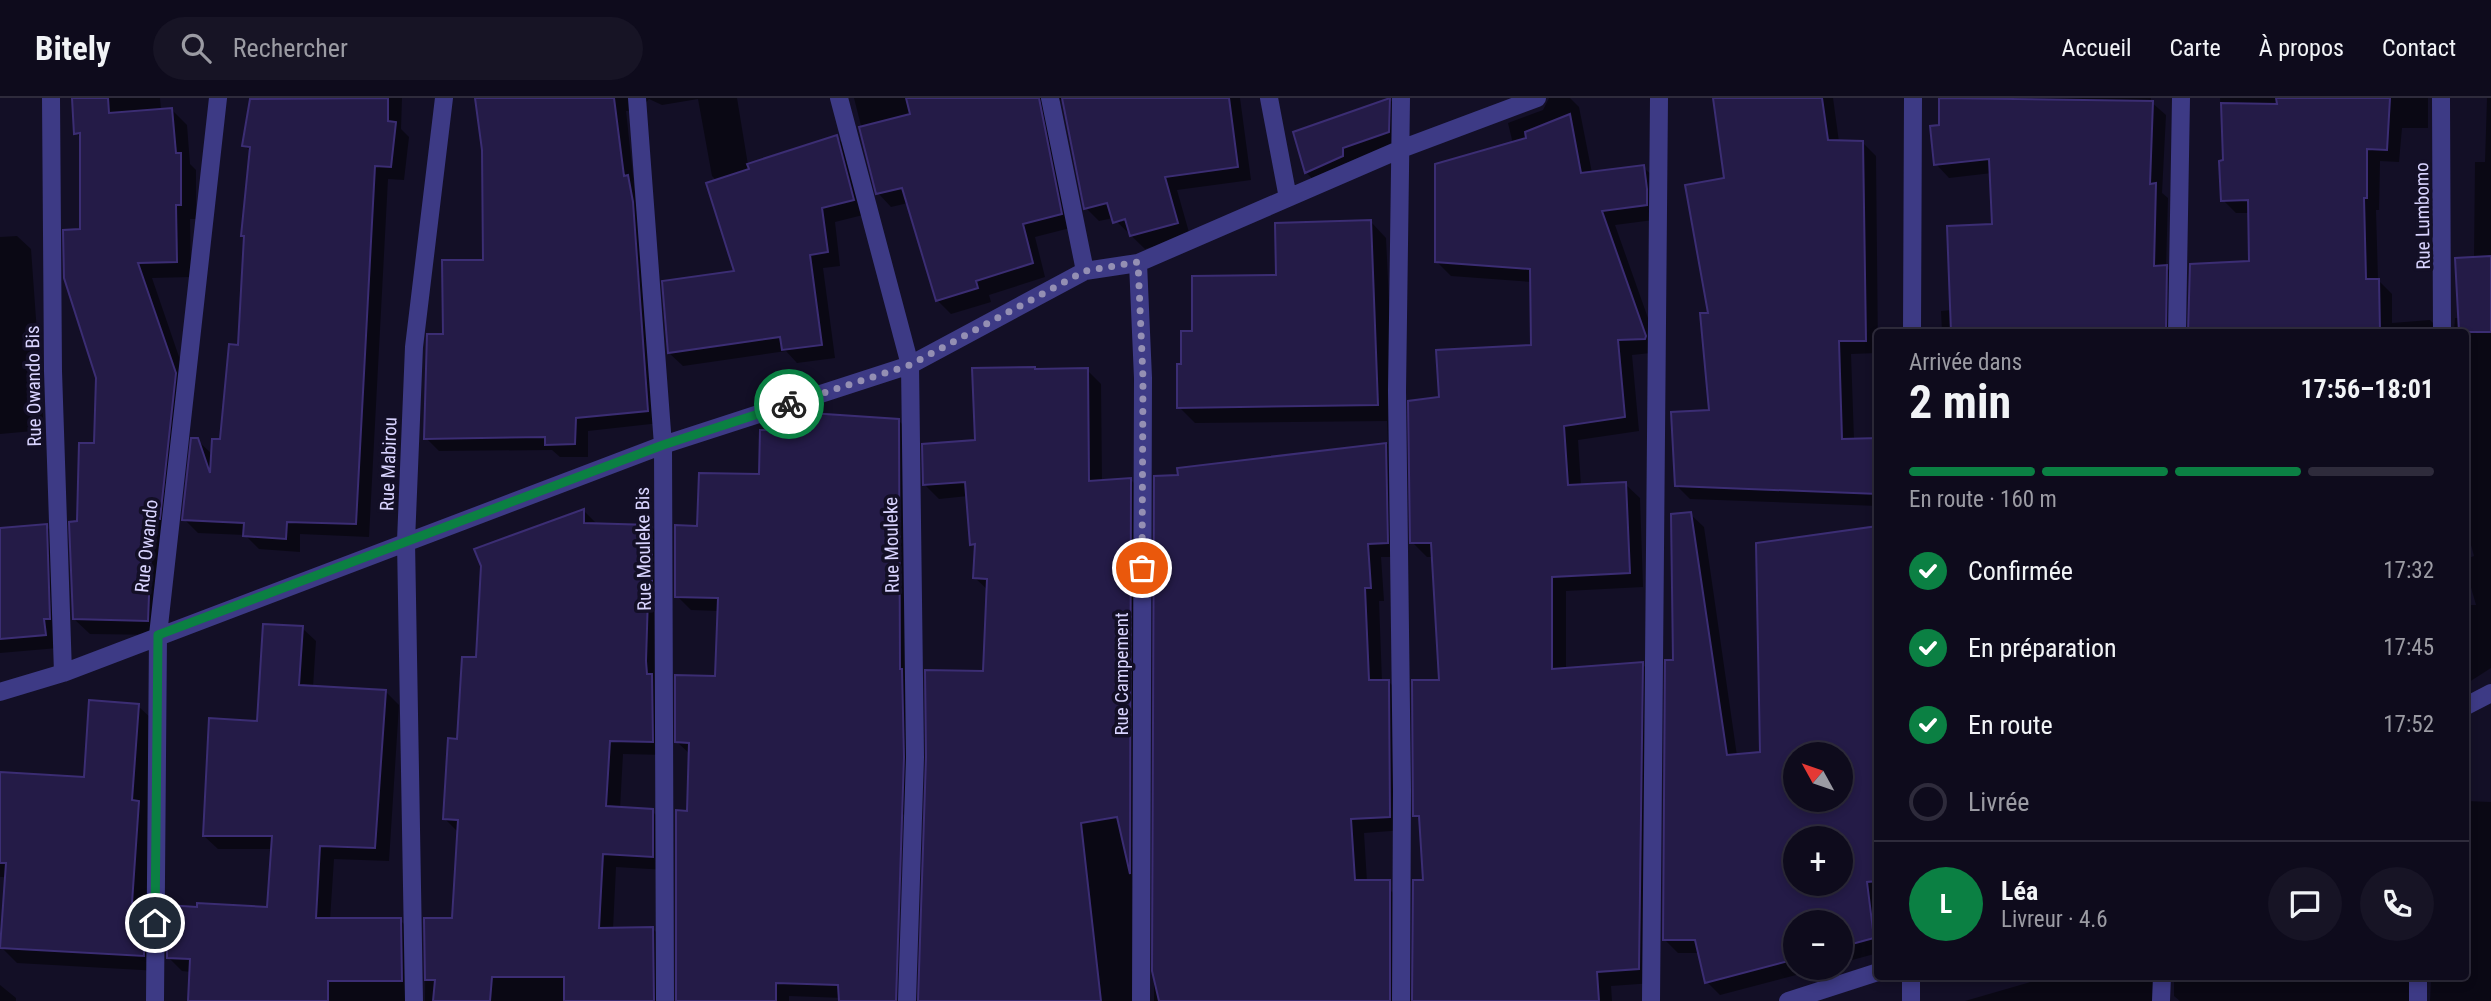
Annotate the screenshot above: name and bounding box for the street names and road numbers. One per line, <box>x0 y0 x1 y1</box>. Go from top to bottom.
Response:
street label: Rue Lumbomo <box>2410 162 2435 270</box>
street label: Rue Owando Bis <box>21 325 46 447</box>
street label: Rue Mabirou <box>375 417 402 511</box>
street label: Rue Mouleke Bis <box>631 487 656 611</box>
street label: Rue Mouleke <box>879 497 904 593</box>
street label: Rue Owando <box>130 498 163 594</box>
street label: Rue Campement <box>1110 612 1133 736</box>

